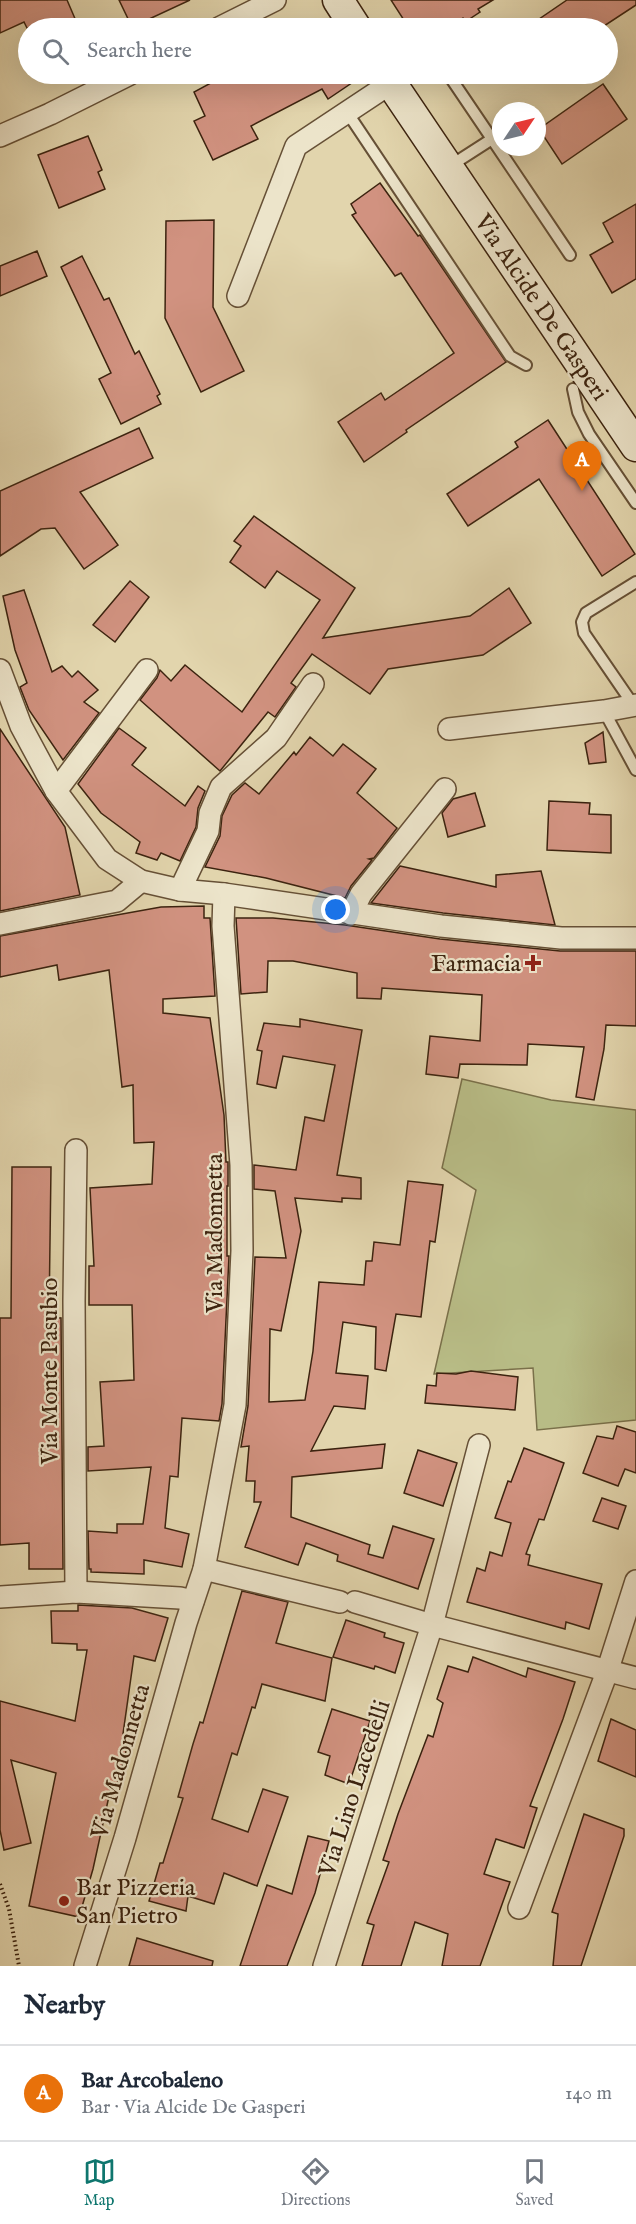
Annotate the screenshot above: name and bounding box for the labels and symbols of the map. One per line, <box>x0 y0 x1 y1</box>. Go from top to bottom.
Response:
north arrow <box>492 102 546 156</box>
street label: Via Alcide De Gasperi <box>466 208 615 407</box>
pin: A <box>562 442 602 491</box>
your location <box>321 895 350 924</box>
place label: Farmacia <box>431 949 522 980</box>
marker: Farmacia <box>526 956 540 970</box>
street label: Via Madonnetta <box>200 1152 231 1314</box>
street label: Via Monte Pasubio <box>35 1277 66 1466</box>
street label: Via Madonnetta <box>84 1680 159 1843</box>
street label: Via Lino Lacedelli <box>312 1696 399 1882</box>
place label: Bar Pizzeria San Pietro <box>76 1873 196 1932</box>
marker: Bar Pizzeria San Pietro <box>57 1894 71 1908</box>

